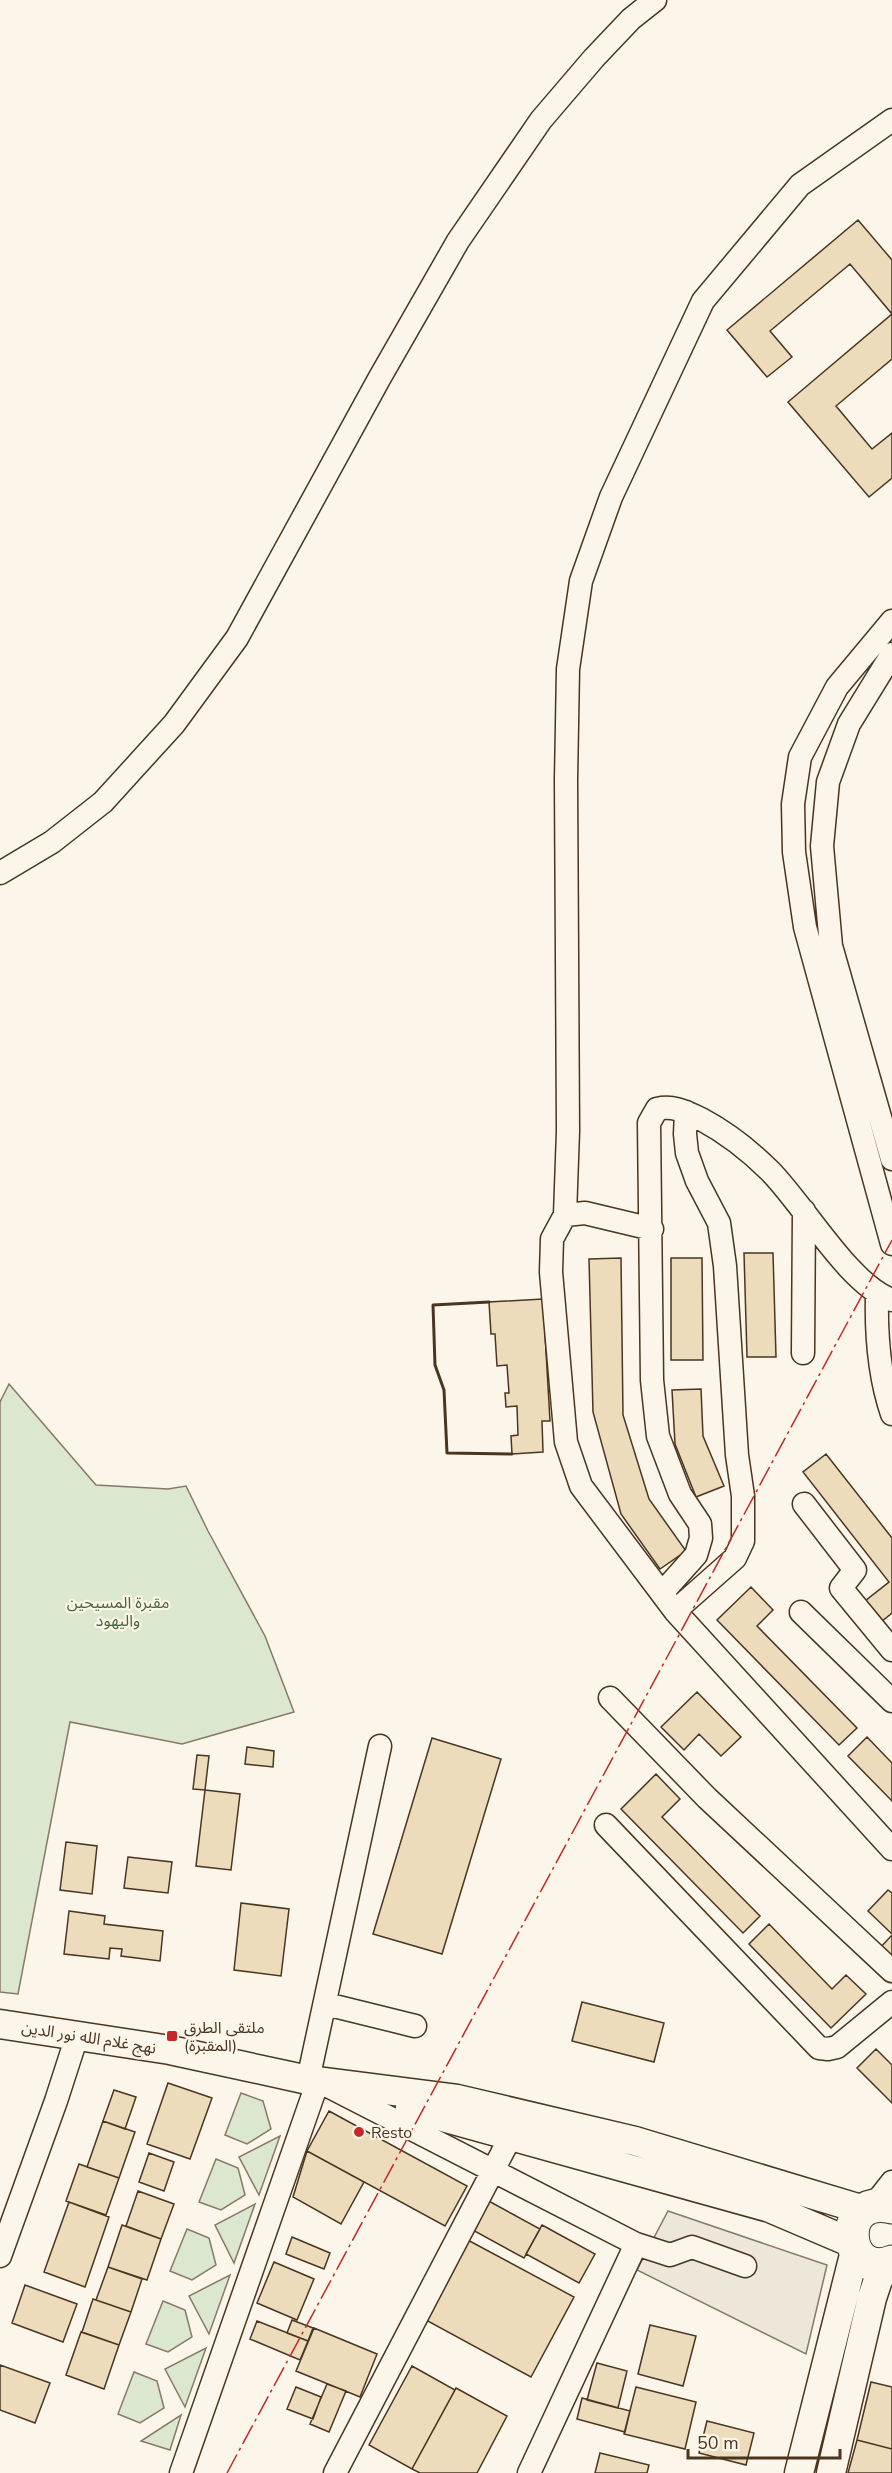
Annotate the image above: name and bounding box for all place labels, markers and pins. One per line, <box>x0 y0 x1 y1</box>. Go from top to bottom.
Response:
place label: ملتقى الطرق (المقبرة) <box>184 2017 265 2057</box>
marker: ملتقى الطرق (المقبرة) <box>165 2029 179 2043</box>
place label: Resto <box>371 2122 412 2144</box>
marker: Resto <box>352 2125 366 2139</box>

